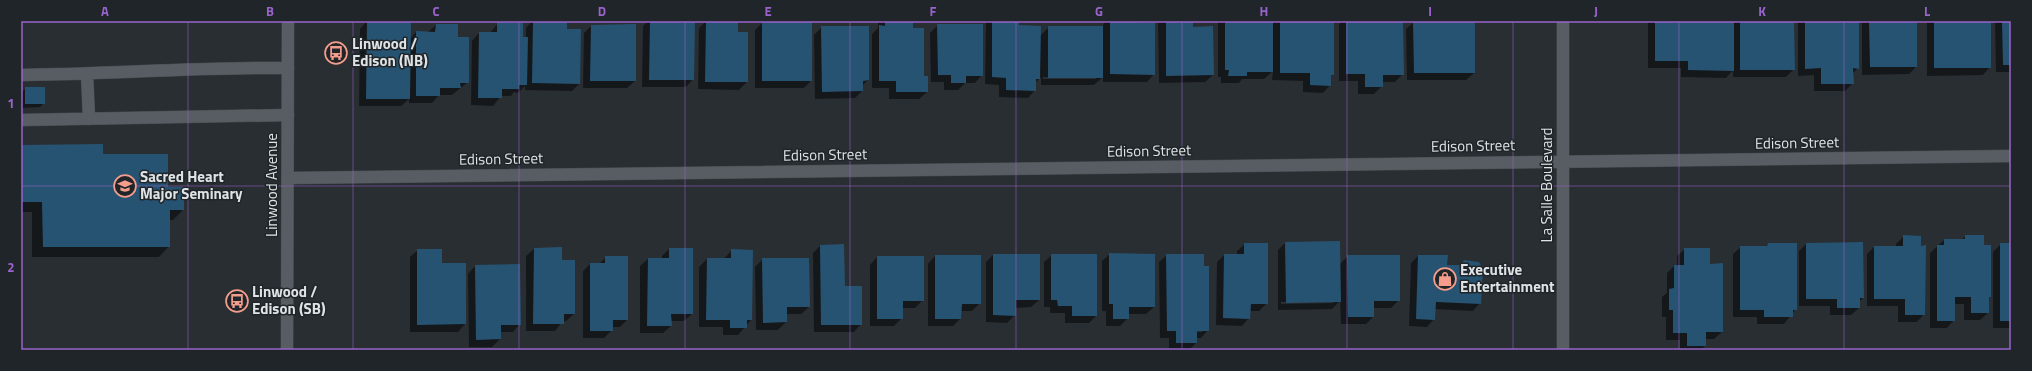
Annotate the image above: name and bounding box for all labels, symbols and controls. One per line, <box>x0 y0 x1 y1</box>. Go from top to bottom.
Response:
text: A <box>101 1 109 21</box>
text: B <box>266 1 274 21</box>
text: C <box>432 1 440 21</box>
text: D <box>598 1 606 21</box>
text: E <box>764 1 772 21</box>
text: F <box>930 1 937 21</box>
text: G <box>1095 1 1103 21</box>
text: H <box>1260 1 1268 21</box>
text: I <box>1428 1 1432 21</box>
text: J <box>1594 1 1598 21</box>
text: K <box>1758 1 1766 21</box>
text: L <box>1924 1 1930 21</box>
place label: Linwood / Edison (NB) <box>352 32 428 72</box>
bus stop icon: Linwood / Edison (NB) <box>323 40 349 66</box>
text: 1 <box>7 93 15 113</box>
street label: La Salle Boulevard <box>1535 127 1558 243</box>
street label: Edison Street <box>1755 130 1840 155</box>
street label: Linwood Avenue <box>260 133 283 237</box>
street label: Edison Street <box>1431 133 1516 158</box>
street label: Edison Street <box>1107 138 1192 163</box>
street label: Edison Street <box>783 142 868 167</box>
street label: Edison Street <box>459 146 544 171</box>
place label: Sacred Heart Major Seminary <box>140 165 243 205</box>
school or university icon: Sacred Heart Major Seminary <box>112 173 138 199</box>
text: 2 <box>7 257 15 277</box>
place label: Executive Entertainment <box>1460 258 1555 298</box>
shop icon: Executive Entertainment <box>1432 266 1458 292</box>
place label: Linwood / Edison (SB) <box>252 280 326 320</box>
bus stop icon: Linwood / Edison (SB) <box>224 288 250 314</box>

